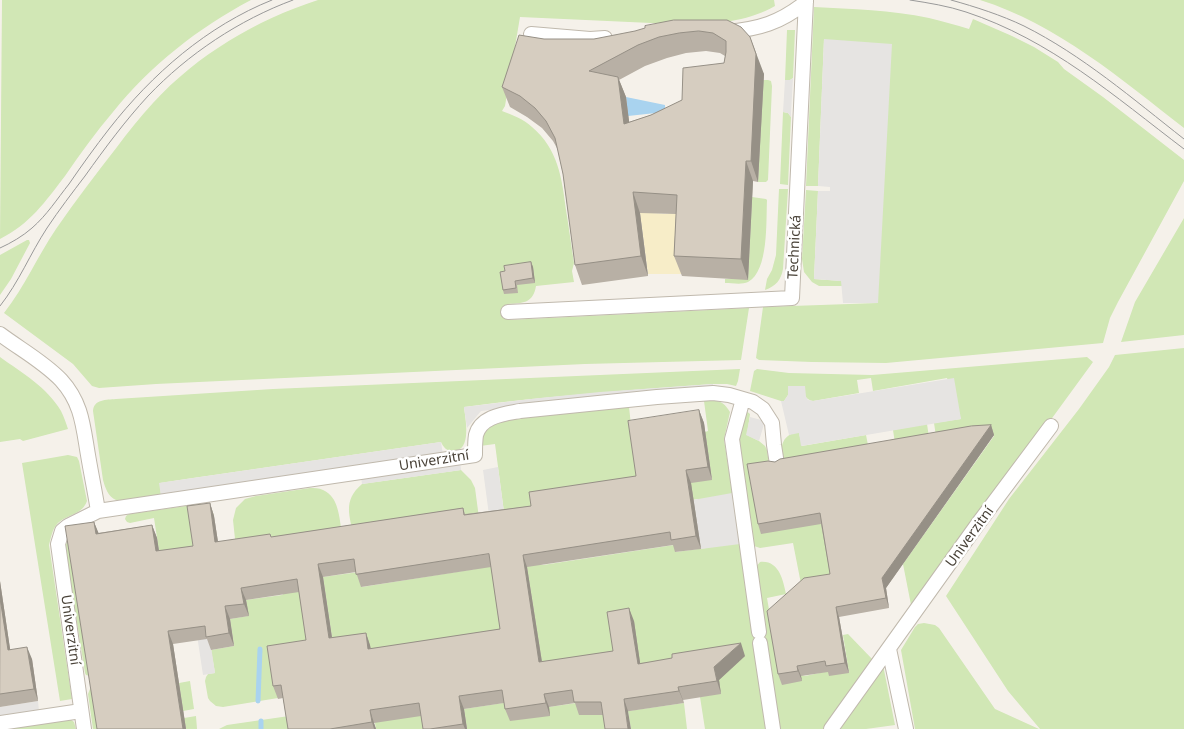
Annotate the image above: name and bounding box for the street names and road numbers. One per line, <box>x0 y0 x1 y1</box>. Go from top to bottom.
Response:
street label: Technická <box>785 214 805 280</box>
street label: Univerzitní <box>398 447 470 475</box>
street label: Univerzitní <box>942 503 998 571</box>
street label: Univerzitní <box>57 594 83 666</box>

